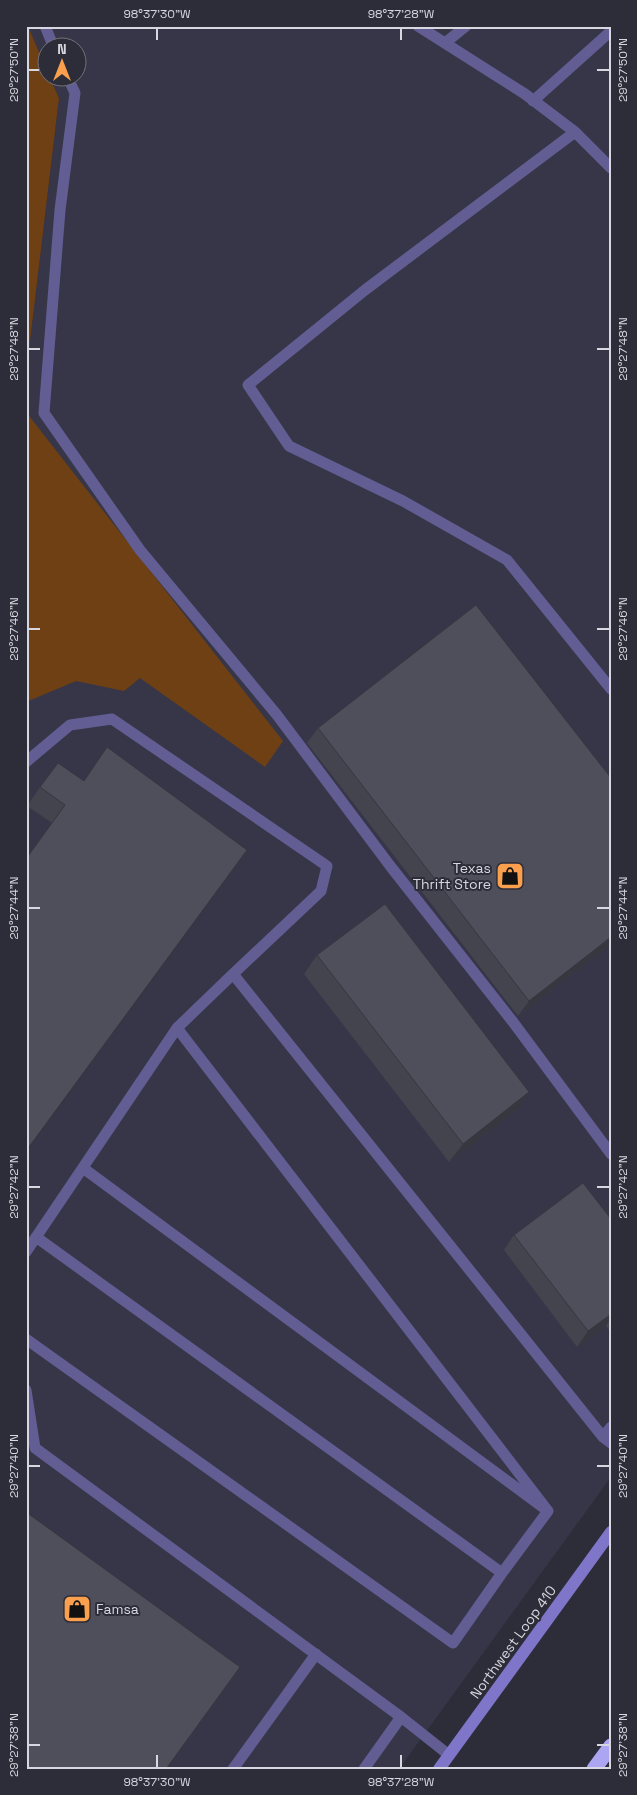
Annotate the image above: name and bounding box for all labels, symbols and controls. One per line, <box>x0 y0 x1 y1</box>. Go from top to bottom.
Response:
text: 98°37'30"W <box>124 6 191 22</box>
text: 98°37'28"W <box>368 6 435 22</box>
text: 29°27'50"N <box>6 38 22 102</box>
north arrow <box>38 38 88 88</box>
text: 29°27'50"N <box>615 38 631 102</box>
text: N <box>57 40 67 58</box>
text: 29°27'48"N <box>6 317 22 381</box>
text: 29°27'48"N <box>615 317 631 381</box>
text: 29°27'46"N <box>6 597 22 661</box>
text: 29°27'46"N <box>615 597 631 661</box>
place label: Texas Thrift Store <box>413 859 491 893</box>
shop icon: Texas Thrift Store <box>495 861 525 891</box>
text: 29°27'44"N <box>6 876 22 940</box>
text: 29°27'44"N <box>615 876 631 940</box>
text: 29°27'42"N <box>6 1155 22 1219</box>
text: 29°27'42"N <box>615 1155 631 1219</box>
text: 29°27'40"N <box>6 1434 22 1498</box>
text: 29°27'40"N <box>615 1434 631 1498</box>
street label: Northwest Loop 410 <box>466 1582 560 1702</box>
shop icon: Famsa <box>62 1594 92 1624</box>
place label: Famsa <box>96 1600 139 1618</box>
text: 29°27'38"N <box>6 1713 22 1777</box>
text: 29°27'38"N <box>615 1713 631 1777</box>
text: 98°37'30"W <box>124 1774 191 1790</box>
text: 98°37'28"W <box>368 1774 435 1790</box>

